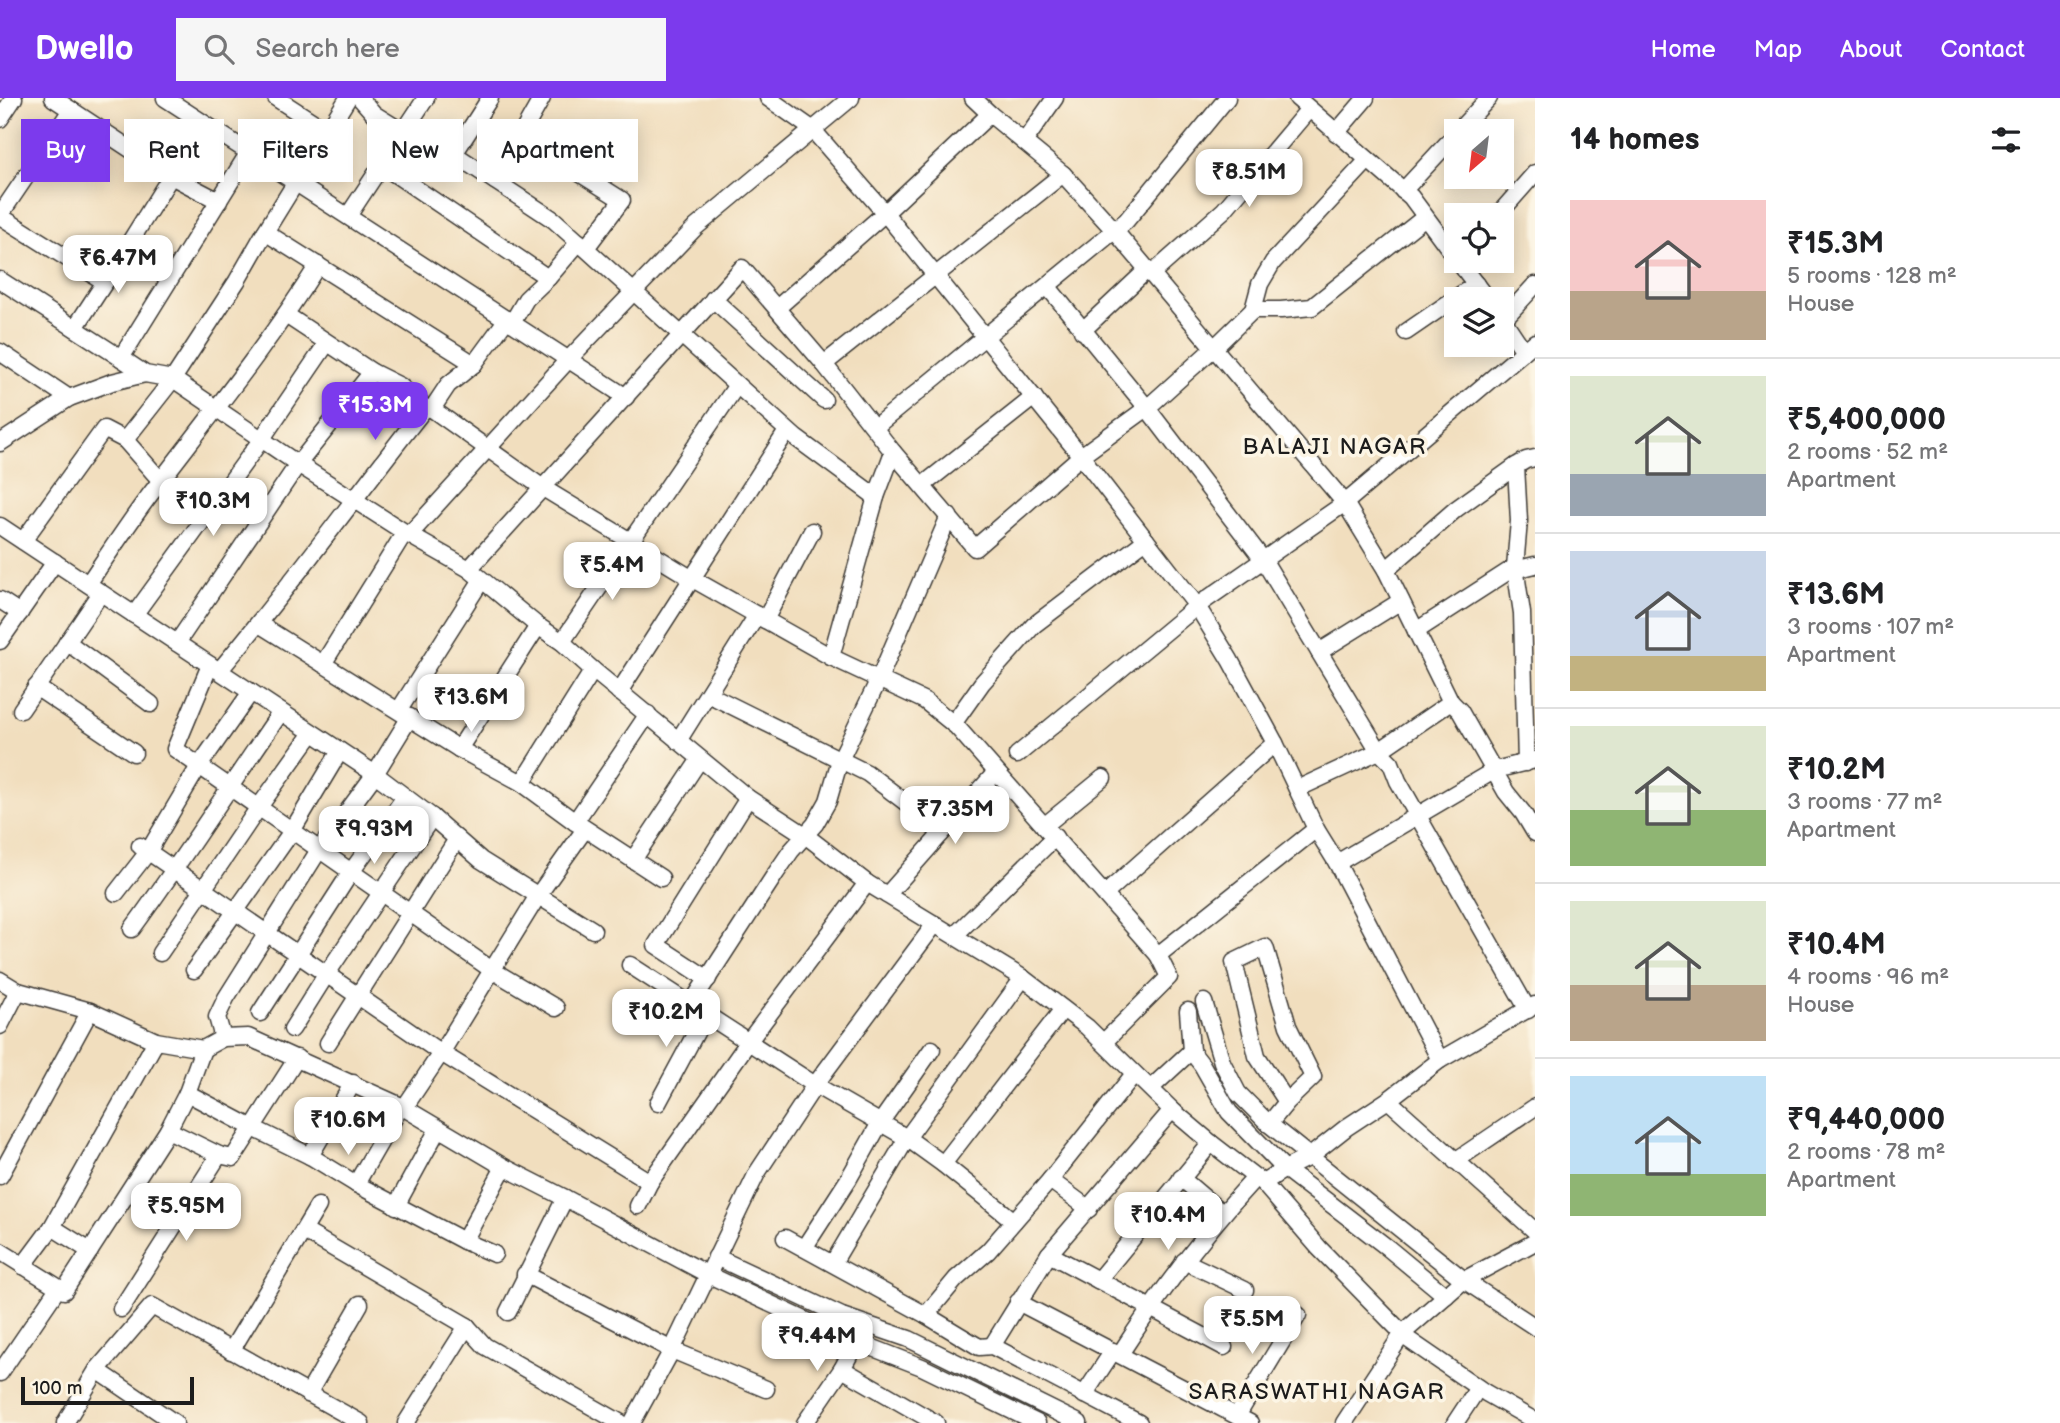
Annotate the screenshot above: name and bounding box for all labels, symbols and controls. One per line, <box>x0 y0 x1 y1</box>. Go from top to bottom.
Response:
search box <box>176 18 666 81</box>
text: Dwello <box>35 29 134 69</box>
icon: search <box>200 30 238 68</box>
text: Search here <box>256 34 400 65</box>
text: Home <box>1651 35 1716 64</box>
text: Map <box>1754 35 1802 64</box>
text: About <box>1840 35 1902 64</box>
text: Contact <box>1940 35 2025 64</box>
chip: Buy <box>21 119 110 182</box>
chip: Rent <box>124 119 224 182</box>
chip: Filters <box>238 119 353 182</box>
chip: New <box>367 119 463 182</box>
chip: Apartment <box>477 119 638 182</box>
north arrow <box>1444 119 1514 189</box>
map controls <box>1444 119 1514 357</box>
icon: filters <box>1987 121 2025 159</box>
text: 14 homes <box>1570 122 1699 158</box>
pin: ₹8.51M <box>1192 150 1306 209</box>
text: ₹8.51M <box>1212 158 1286 186</box>
button: locate <box>1444 203 1514 273</box>
text: ₹15.3M <box>1787 226 1884 262</box>
icon: home <box>1626 228 1710 312</box>
pin: ₹6.47M <box>61 236 175 295</box>
text: ₹6.47M <box>79 244 157 272</box>
text: 5 rooms · 128 m² <box>1787 262 1957 290</box>
button: layers <box>1444 287 1514 357</box>
text: House <box>1787 290 1854 318</box>
pin: ₹15.3M <box>318 382 432 442</box>
text: ₹15.3M <box>338 391 412 419</box>
text: ₹5,400,000 <box>1787 402 1946 438</box>
icon: home <box>1626 404 1710 488</box>
district label: BALAJI NAGAR <box>1243 433 1427 461</box>
text: 2 rooms · 52 m² <box>1787 438 1948 466</box>
text: Apartment <box>1787 466 1896 494</box>
pin: ₹10.3M <box>156 478 270 538</box>
text: ₹10.3M <box>175 487 251 515</box>
pin: ₹5.4M <box>563 542 661 602</box>
text: ₹5.4M <box>580 551 644 579</box>
text: ₹13.6M <box>1787 577 1885 613</box>
icon: home <box>1626 579 1710 663</box>
text: 3 rooms · 107 m² <box>1787 613 1954 641</box>
text: Apartment <box>1787 641 1896 669</box>
pin: ₹13.6M <box>414 674 528 734</box>
text: ₹13.6M <box>433 683 509 711</box>
text: ₹10.2M <box>1787 752 1886 788</box>
icon: home <box>1626 754 1710 838</box>
pin: ₹7.35M <box>898 786 1012 846</box>
text: 3 rooms · 77 m² <box>1787 788 1943 816</box>
text: ₹7.35M <box>916 795 994 823</box>
pin: ₹9.93M <box>317 806 431 866</box>
text: ₹9.93M <box>335 815 413 843</box>
text: Apartment <box>1787 816 1896 844</box>
text: ₹10.4M <box>1787 927 1886 963</box>
icon: home <box>1626 929 1710 1013</box>
text: 4 rooms · 96 m² <box>1787 963 1949 991</box>
pin: ₹10.2M <box>609 990 723 1049</box>
text: House <box>1787 991 1854 1019</box>
text: ₹10.2M <box>628 998 704 1026</box>
pin: ₹10.6M <box>291 1098 405 1157</box>
text: ₹9,440,000 <box>1787 1102 1945 1138</box>
icon: home <box>1626 1104 1710 1188</box>
text: ₹10.6M <box>310 1106 386 1134</box>
text: 2 rooms · 78 m² <box>1787 1138 1945 1166</box>
text: Apartment <box>1787 1166 1896 1194</box>
pin: ₹5.95M <box>129 1184 243 1243</box>
text: ₹5.95M <box>147 1192 225 1220</box>
pin: ₹10.4M <box>1111 1192 1225 1252</box>
text: ₹10.4M <box>1130 1201 1206 1229</box>
pin: ₹5.5M <box>1203 1296 1301 1356</box>
text: ₹5.5M <box>1220 1305 1284 1333</box>
pin: ₹9.44M <box>760 1314 874 1373</box>
text: ₹9.44M <box>778 1322 856 1350</box>
scale bar <box>21 1374 194 1406</box>
text: 100 m <box>32 1377 83 1400</box>
district label: SARASWATHI NAGAR <box>1188 1378 1446 1406</box>

